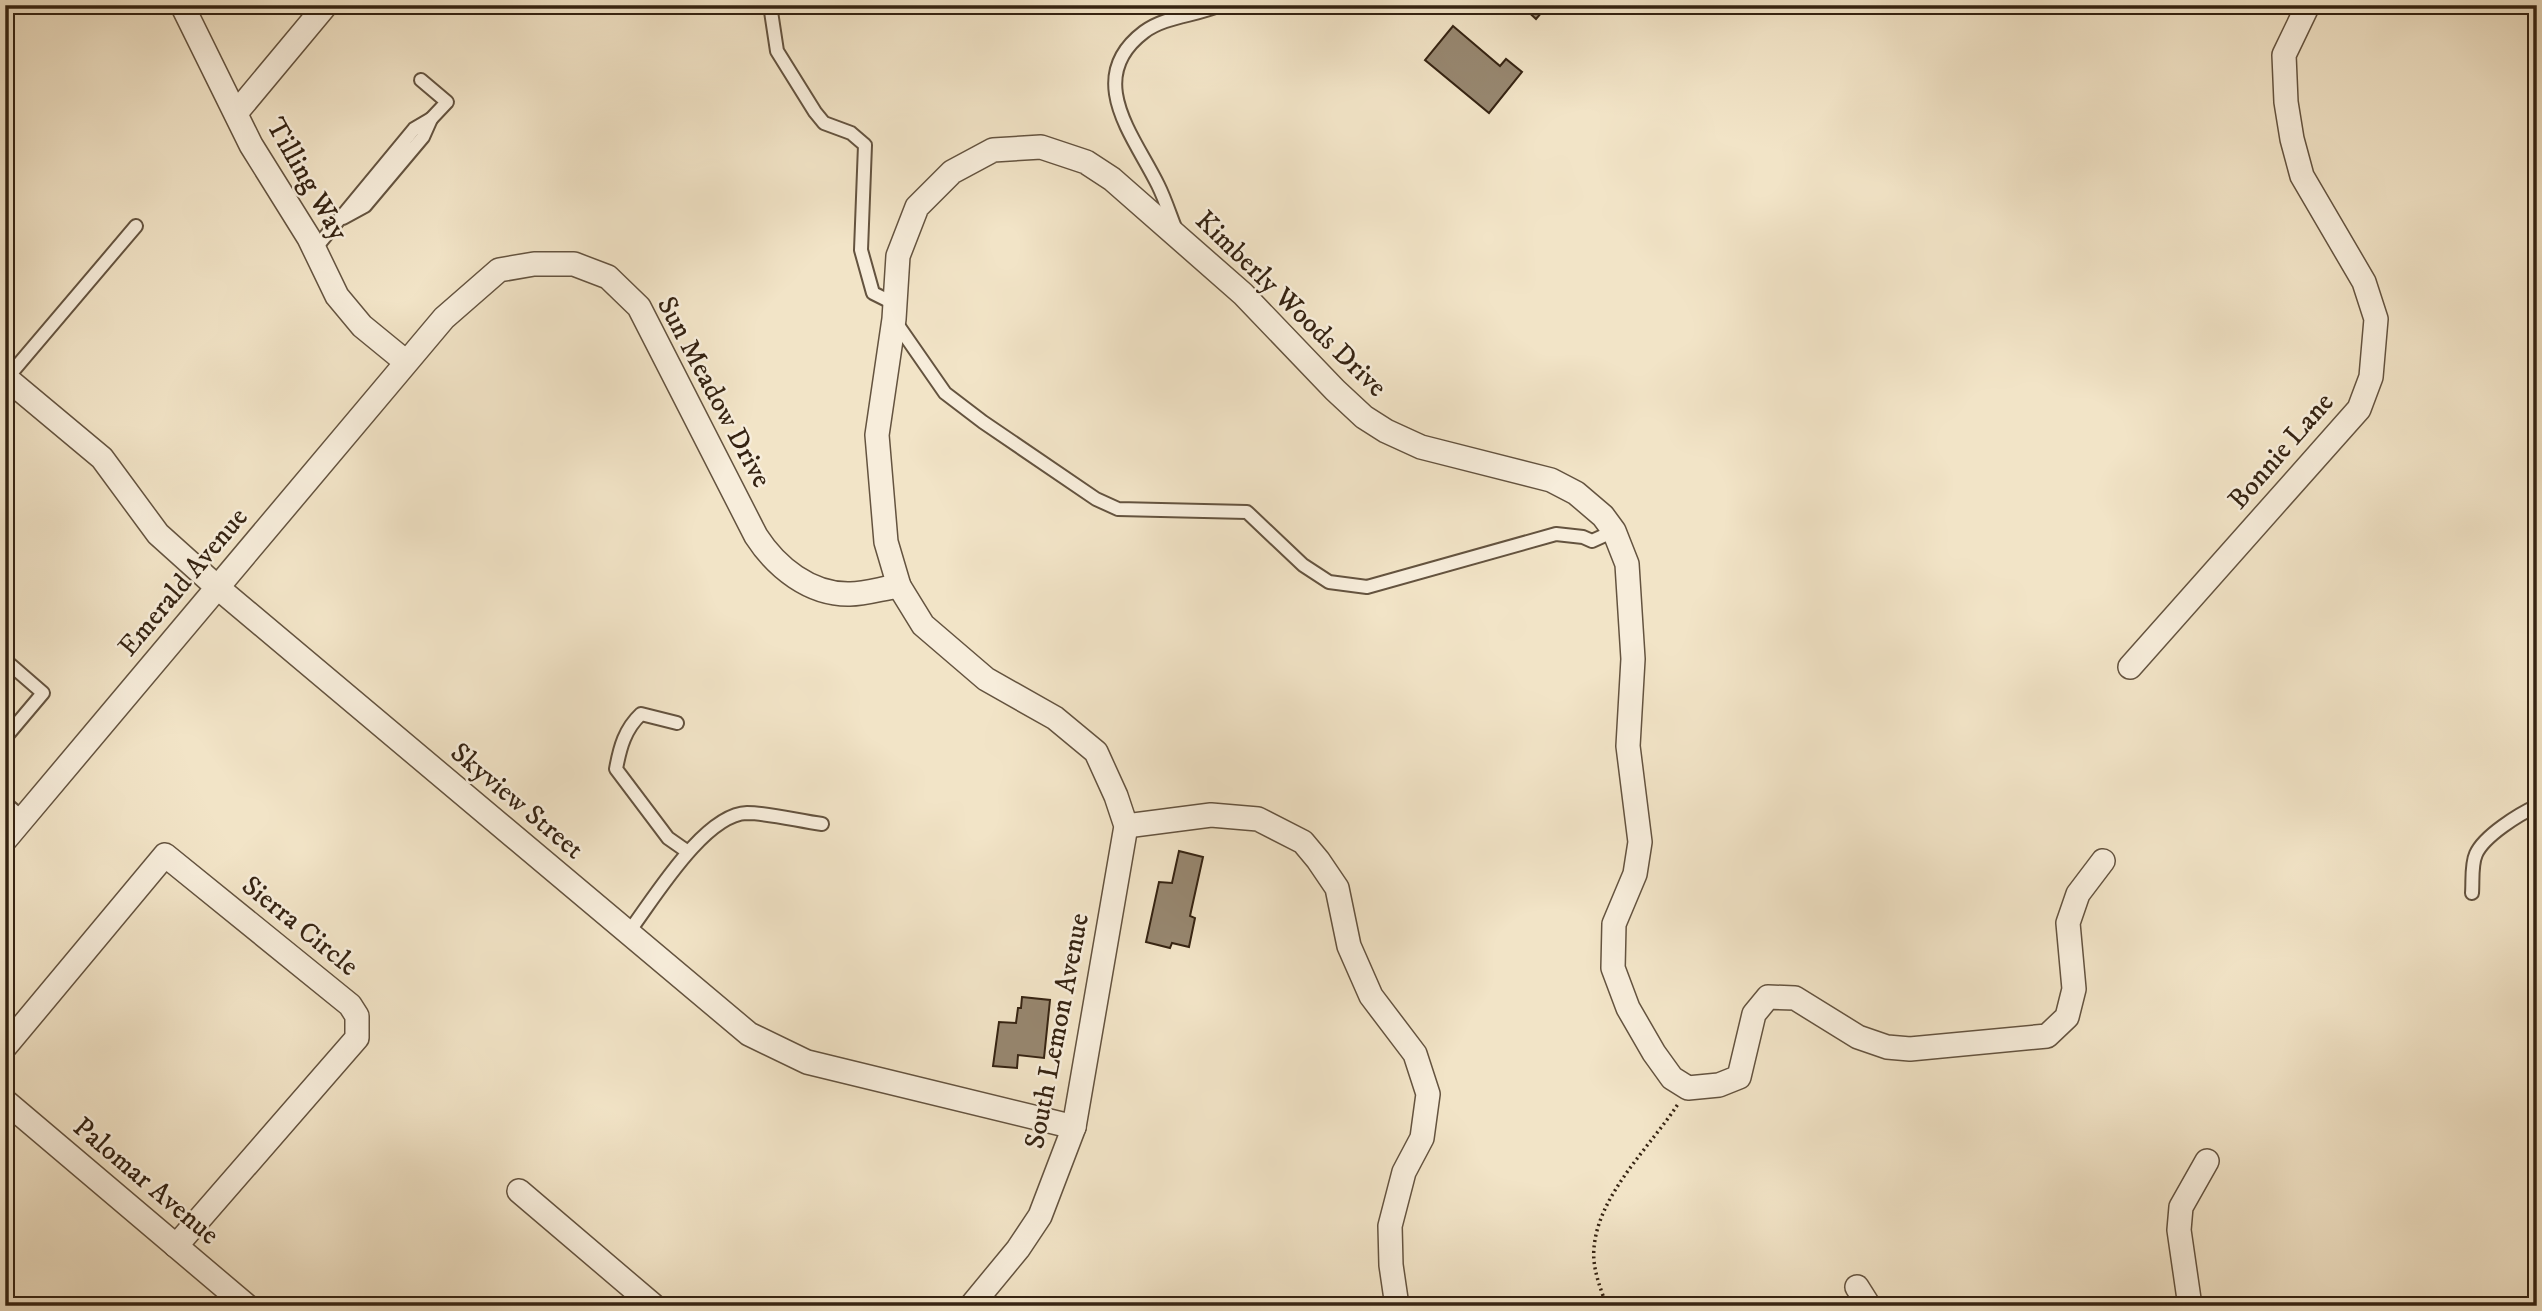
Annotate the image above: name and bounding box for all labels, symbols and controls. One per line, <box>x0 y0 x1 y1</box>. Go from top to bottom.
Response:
street label: Tilling Way <box>258 112 356 247</box>
street label: Kimberly Woods Drive <box>1188 203 1394 405</box>
street label: Sun Meadow Drive <box>649 290 779 494</box>
street label: Bonnie Lane <box>2221 385 2341 517</box>
street label: Emerald Avenue <box>111 500 255 664</box>
street label: Skyview Street <box>443 735 591 867</box>
street label: Sierra Circle <box>234 868 366 984</box>
street label: South Lemon Avenue <box>1017 910 1097 1152</box>
street label: Palomar Avenue <box>66 1110 226 1252</box>

